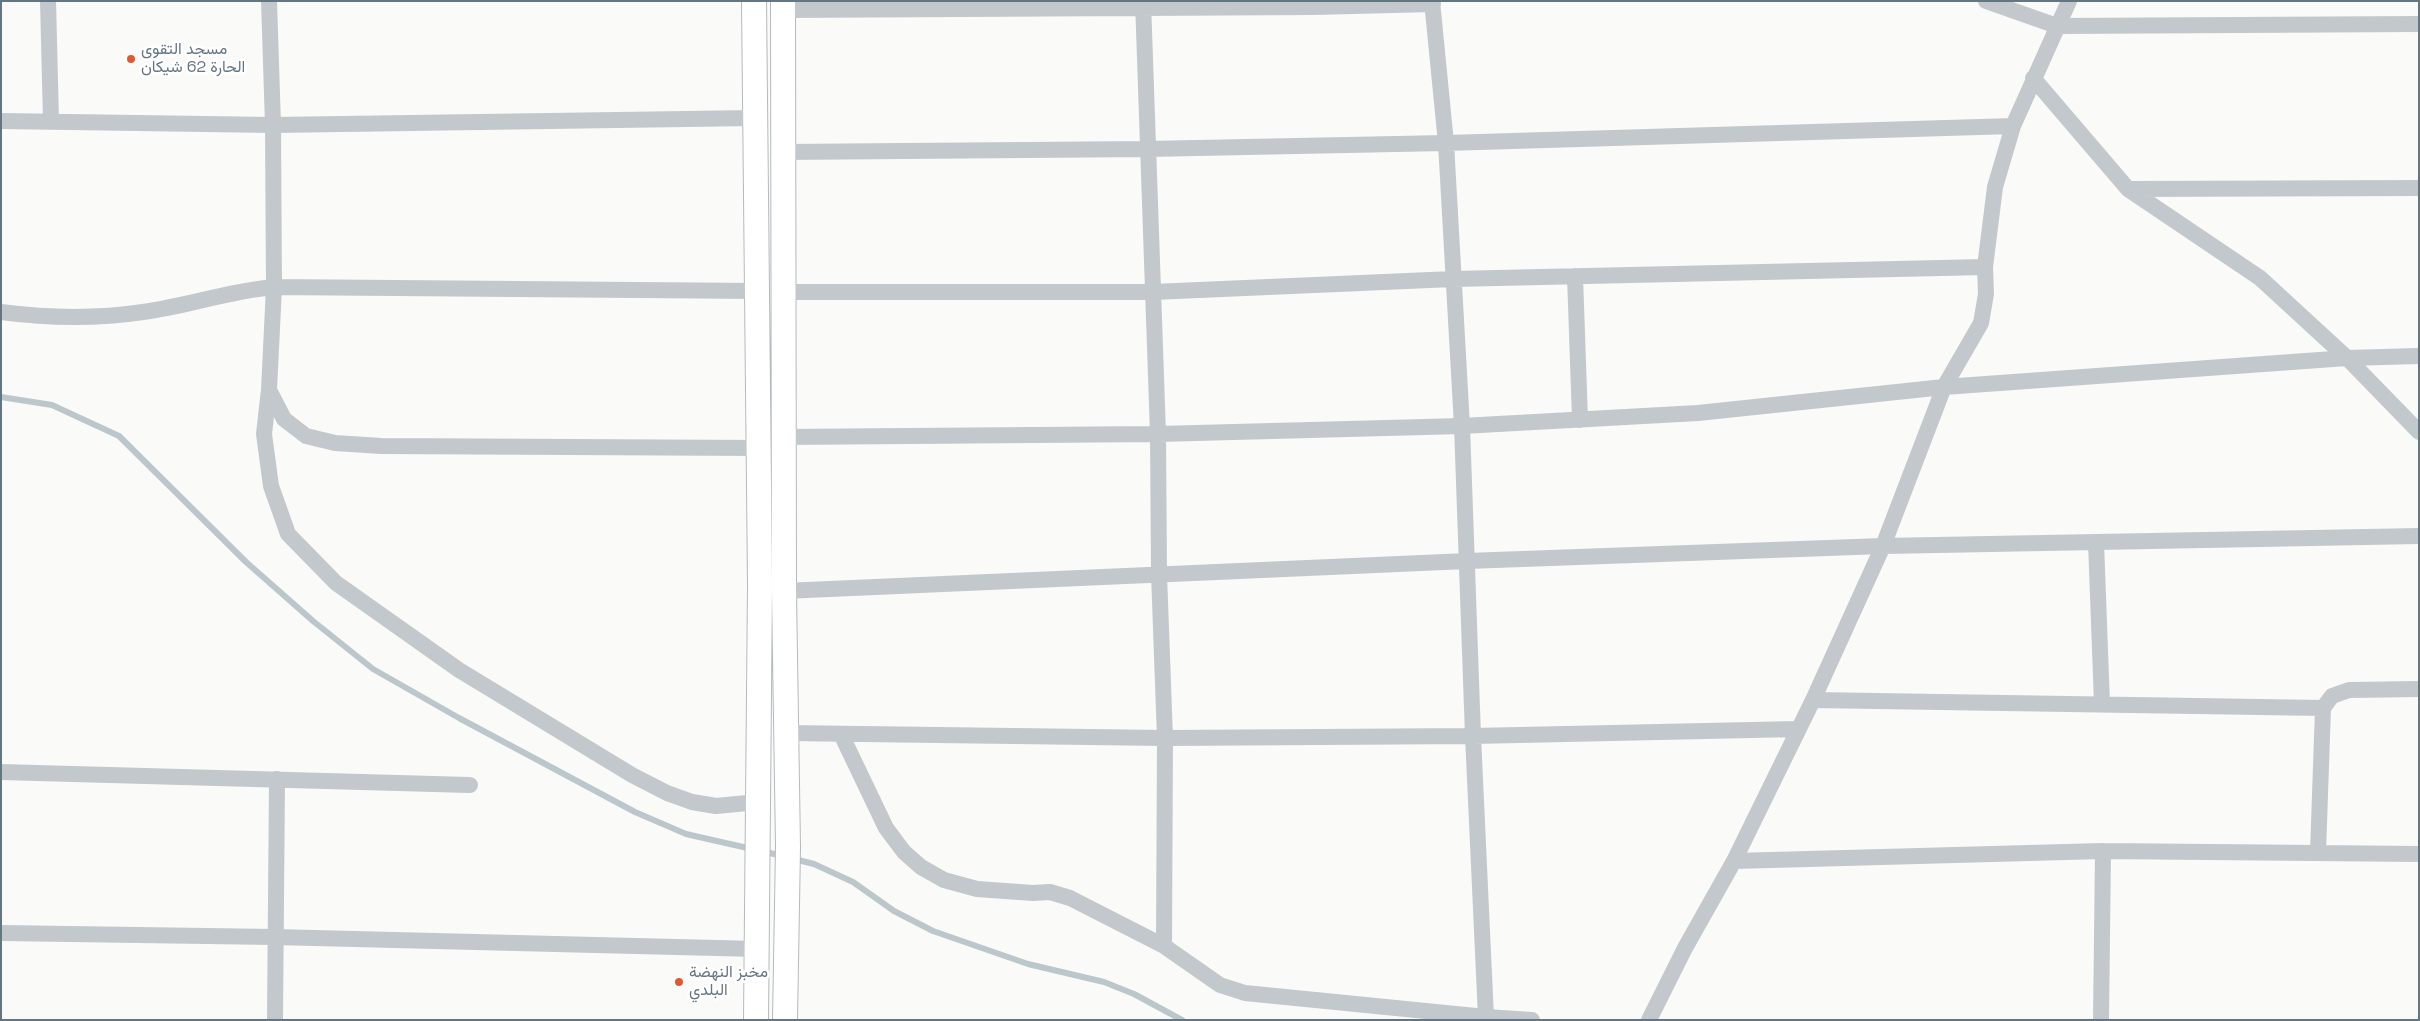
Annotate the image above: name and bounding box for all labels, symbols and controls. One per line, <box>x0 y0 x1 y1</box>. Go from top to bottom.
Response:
place label: مسجد التقوى الحارة 62 شيكان <box>141 40 245 78</box>
marker: مسجد التقوى الحارة 62 شيكان <box>125 53 137 65</box>
place label: مخبز النهضة البلدي <box>689 963 768 1001</box>
marker: مخبز النهضة البلدي <box>673 976 685 988</box>

